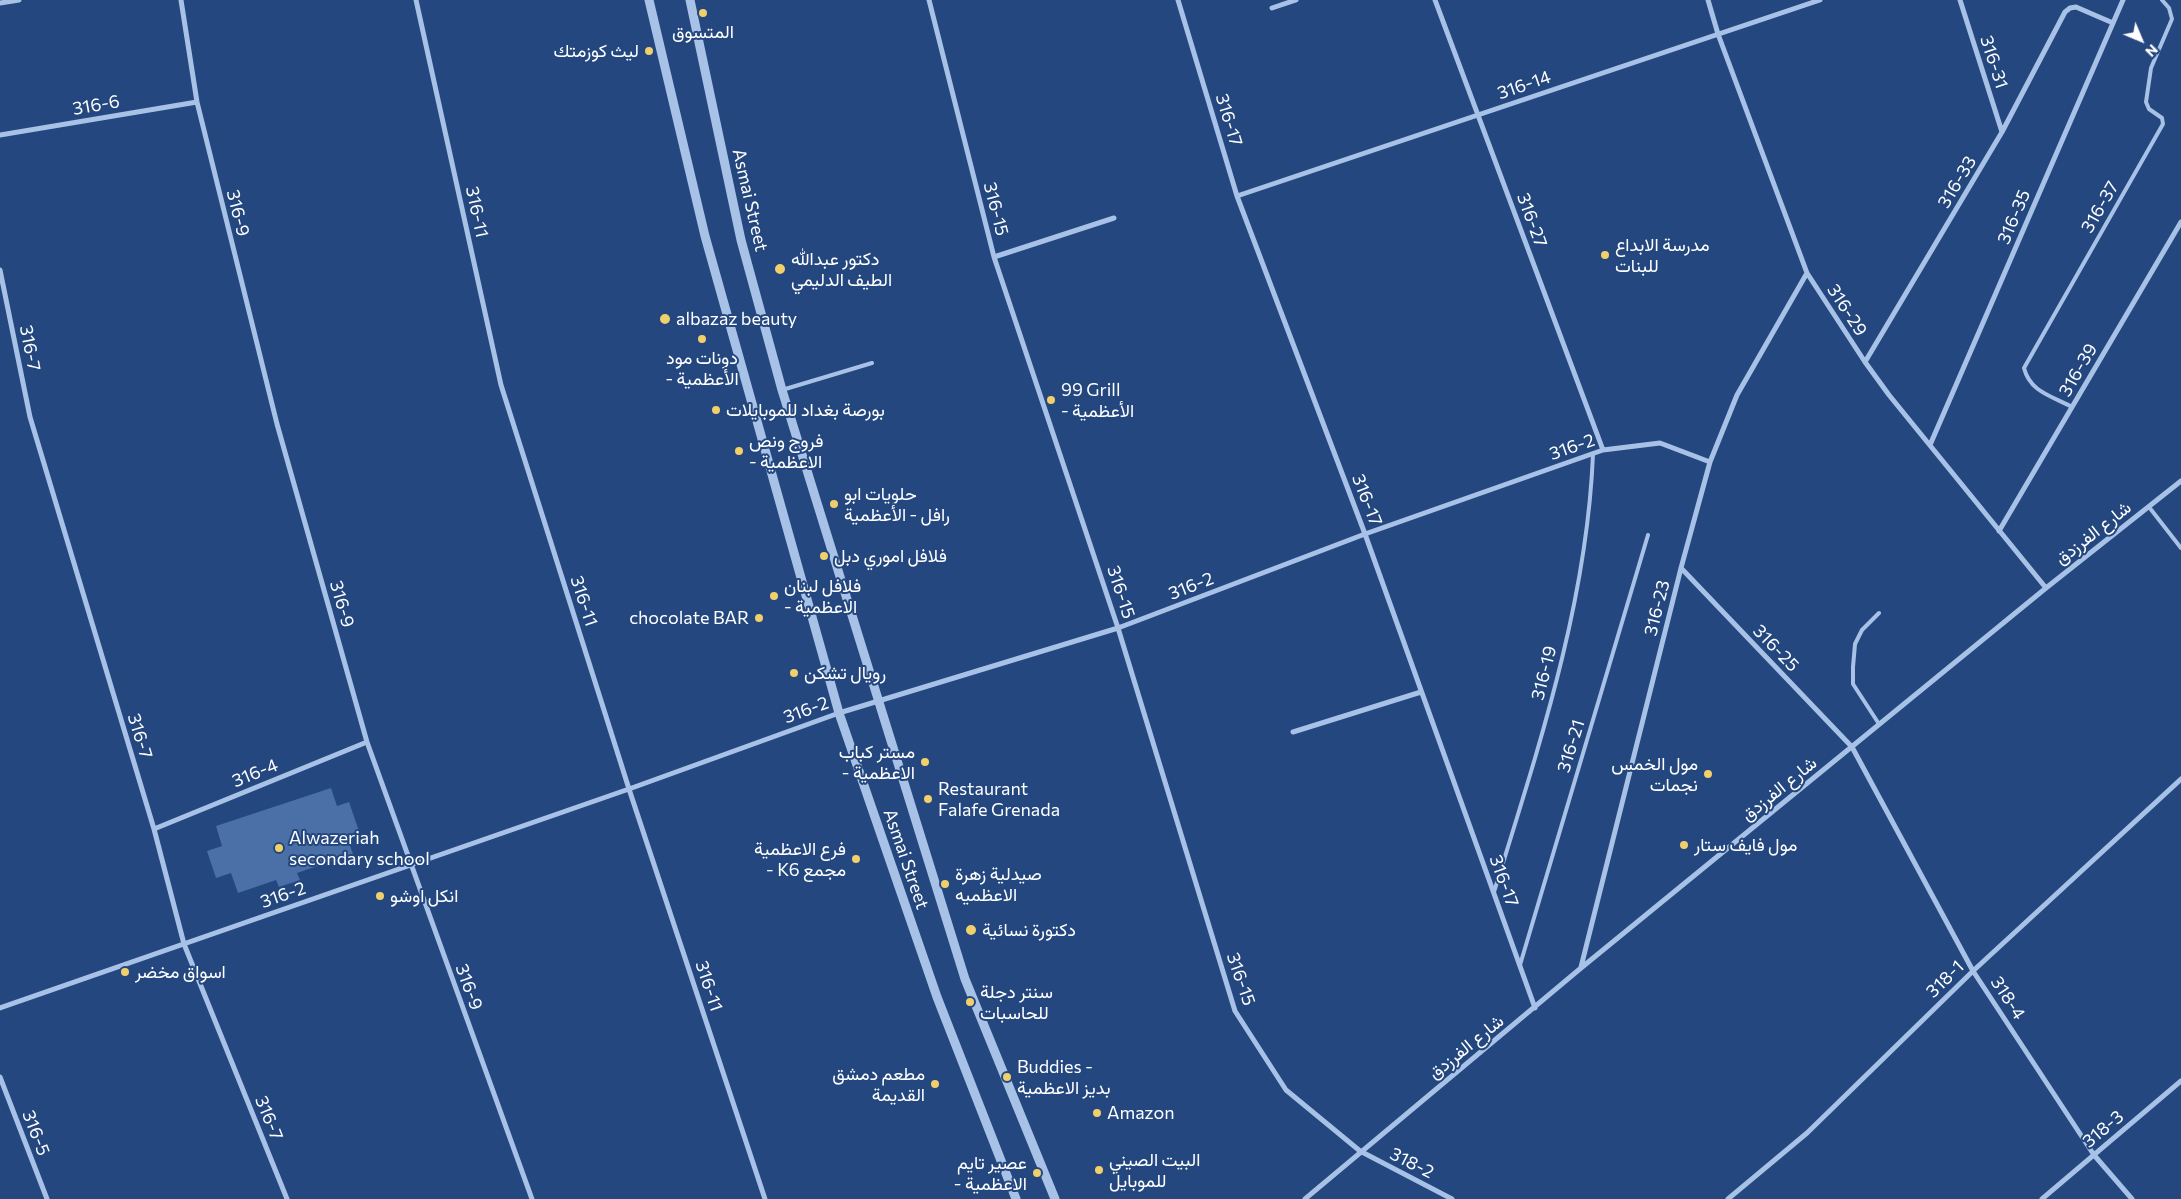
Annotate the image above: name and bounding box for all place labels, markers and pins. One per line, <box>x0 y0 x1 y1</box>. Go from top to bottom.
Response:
marker: المتسوق <box>697 7 709 19</box>
place label: المتسوق <box>672 21 734 43</box>
place label: ليث كوزمتك <box>553 40 639 62</box>
marker: ليث كوزمتك <box>643 45 655 57</box>
place label: مدرسة الابداع للبنات <box>1615 234 1710 276</box>
place label: دكتور عبدالله الطيف الدليمي <box>791 248 892 290</box>
marker: مدرسة الابداع للبنات <box>1599 249 1611 261</box>
marker: دكتور عبدالله الطيف الدليمي <box>773 262 787 276</box>
place label: albazaz beauty <box>676 308 797 330</box>
marker: albazaz beauty <box>658 312 672 326</box>
marker: دونات مود - الأعظمية <box>696 333 708 345</box>
place label: دونات مود - الأعظمية <box>665 347 739 389</box>
place label: 99 Grill - الأعظمية <box>1061 379 1134 422</box>
marker: 99 Grill - الأعظمية <box>1045 394 1057 406</box>
place label: بورصة بغداد للموبايلات <box>726 399 885 421</box>
marker: بورصة بغداد للموبايلات <box>710 404 722 416</box>
place label: فروج ونص - الاعظمية <box>749 430 823 472</box>
marker: فروج ونص - الاعظمية <box>733 445 745 457</box>
place label: حلويات ابو رافل - الأعظمية <box>844 483 950 526</box>
marker: حلويات ابو رافل - الأعظمية <box>828 498 840 510</box>
place label: فلافل اموري دبل <box>834 545 947 567</box>
marker: فلافل اموري دبل <box>818 550 830 562</box>
place label: فلافل لبنان - الاعظمية <box>784 575 861 618</box>
marker: فلافل لبنان - الاعظمية <box>768 590 780 602</box>
place label: chocolate BAR <box>629 607 749 629</box>
marker: chocolate BAR <box>753 612 765 624</box>
place label: رويال تشكن <box>804 662 886 684</box>
marker: رويال تشكن <box>788 667 800 679</box>
place label: مستر كباب - الاعظمية <box>839 741 915 784</box>
place label: مول الخمس نجمات <box>1611 753 1698 796</box>
marker: مستر كباب - الاعظمية <box>919 756 931 768</box>
marker: مول الخمس نجمات <box>1702 768 1714 780</box>
place label: Restaurant Falafe Grenada <box>938 778 1060 821</box>
marker: Restaurant Falafe Grenada <box>922 793 934 805</box>
place label: Alwazeriah secondary school <box>289 827 430 870</box>
place label: مول فايف ستار <box>1694 834 1797 856</box>
place label: فرع الاعظمية - K6 مجمع <box>754 838 846 881</box>
marker: مول فايف ستار <box>1678 839 1690 851</box>
marker: Alwazeriah secondary school <box>273 842 285 854</box>
marker: فرع الاعظمية - K6 مجمع <box>850 853 862 865</box>
place label: صيدلية زهرة الاعظميه <box>955 863 1042 906</box>
marker: صيدلية زهرة الاعظميه <box>939 878 951 890</box>
place label: انكل اوشو <box>390 885 458 907</box>
marker: انكل اوشو <box>374 890 386 902</box>
place label: دكتورة نسائية <box>982 919 1076 941</box>
marker: دكتورة نسائية <box>964 923 978 937</box>
place label: اسواق مخضر <box>135 961 226 983</box>
marker: اسواق مخضر <box>119 966 131 978</box>
place label: سنتر دجلة للحاسبات <box>980 981 1053 1024</box>
marker: سنتر دجلة للحاسبات <box>964 996 976 1008</box>
place label: Buddies - بديز الاعظمية <box>1017 1056 1111 1098</box>
place label: مطعم دمشق القديمة <box>832 1063 925 1106</box>
marker: Buddies - بديز الاعظمية <box>1001 1071 1013 1083</box>
marker: مطعم دمشق القديمة <box>929 1078 941 1090</box>
place label: Amazon <box>1107 1102 1175 1124</box>
marker: Amazon <box>1091 1107 1103 1119</box>
place label: البيت الصيني للموبايل <box>1109 1149 1200 1192</box>
place label: عصير تايم - الاعظمية <box>954 1152 1027 1194</box>
marker: البيت الصيني للموبايل <box>1093 1164 1105 1176</box>
marker: عصير تايم - الاعظمية <box>1031 1167 1043 1179</box>

